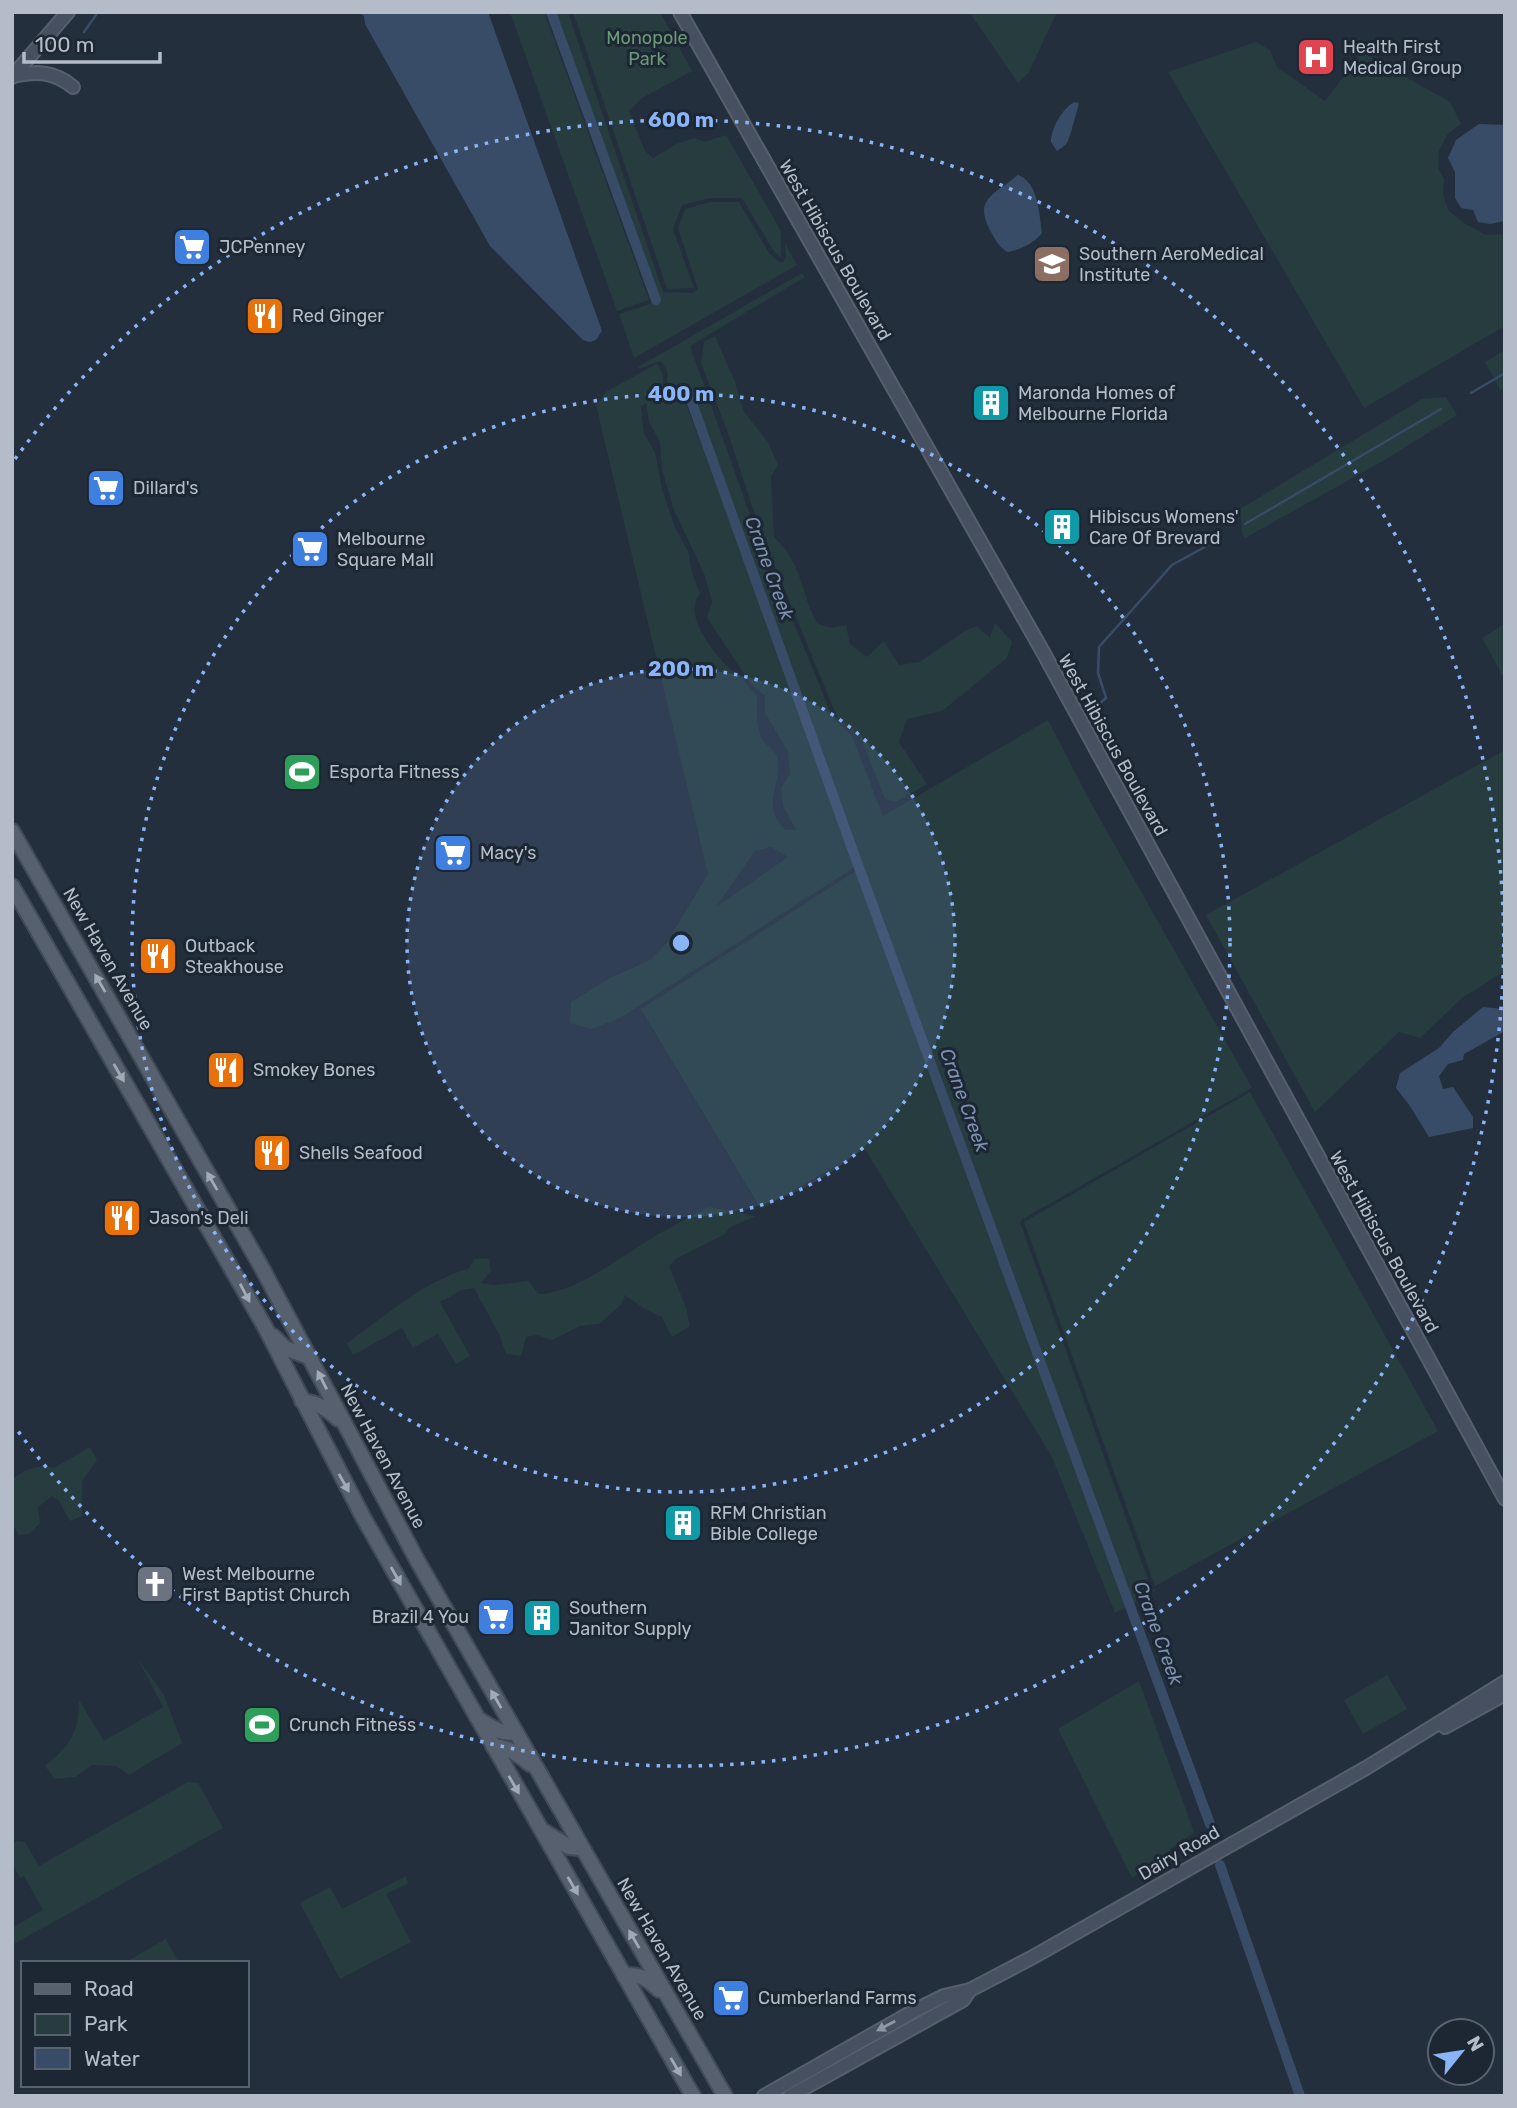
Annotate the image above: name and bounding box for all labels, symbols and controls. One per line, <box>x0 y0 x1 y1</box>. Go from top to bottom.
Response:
scale bar <box>24 21 161 65</box>
park label: Monopole Park <box>606 27 688 70</box>
text: 100 m <box>35 32 94 57</box>
hospital icon: Health First Medical Group <box>1295 36 1337 78</box>
place label: Health First Medical Group <box>1343 36 1462 79</box>
text: 600 m <box>648 107 714 132</box>
street label: West Hibiscus Boulevard <box>774 156 896 344</box>
supermarket icon: JCPenney <box>171 226 213 268</box>
place label: JCPenney <box>219 236 305 258</box>
school or university icon: Southern AeroMedical Institute <box>1031 243 1073 285</box>
place label: Southern AeroMedical Institute <box>1079 243 1264 286</box>
restaurant icon: Red Ginger <box>244 295 286 337</box>
place label: Red Ginger <box>292 305 384 327</box>
text: 400 m <box>648 381 714 406</box>
building icon: Maronda Homes of Melbourne Florida <box>970 382 1012 424</box>
place label: Maronda Homes of Melbourne Florida <box>1018 382 1175 425</box>
supermarket icon: Dillard's <box>85 467 127 509</box>
place label: Dillard's <box>133 477 199 499</box>
building icon: Hibiscus Womens' Care Of Brevard <box>1041 506 1083 548</box>
place label: Hibiscus Womens' Care Of Brevard <box>1089 506 1239 549</box>
water label: Crane Creek <box>740 513 799 623</box>
supermarket icon: Melbourne Square Mall <box>289 528 331 570</box>
place label: Melbourne Square Mall <box>337 528 434 571</box>
street label: West Hibiscus Boulevard <box>1054 650 1172 840</box>
text: 200 m <box>648 656 714 681</box>
sports icon: Esporta Fitness <box>281 751 323 793</box>
place label: Esporta Fitness <box>329 761 460 783</box>
supermarket icon: Macy's <box>432 832 474 874</box>
place label: Macy's <box>480 842 537 864</box>
street label: New Haven Avenue <box>58 884 158 1034</box>
centre of rings <box>669 931 693 955</box>
restaurant icon: Outback Steakhouse <box>137 935 179 977</box>
place label: Outback Steakhouse <box>185 935 284 978</box>
one-way arrow <box>93 974 106 993</box>
water label: Crane Creek <box>935 1045 994 1155</box>
restaurant icon: Smokey Bones <box>205 1049 247 1091</box>
place label: Smokey Bones <box>253 1059 376 1081</box>
one-way arrow <box>113 1063 125 1082</box>
restaurant icon: Shells Seafood <box>251 1132 293 1174</box>
place label: Shells Seafood <box>299 1142 423 1164</box>
street label: West Hibiscus Boulevard <box>1325 1147 1443 1337</box>
one-way arrow <box>206 1171 218 1191</box>
restaurant icon: Jason's Deli <box>101 1197 143 1239</box>
place label: Jason's Deli <box>149 1207 249 1229</box>
one-way arrow <box>239 1283 251 1302</box>
one-way arrow <box>316 1370 328 1390</box>
street label: New Haven Avenue <box>335 1380 431 1532</box>
one-way arrow <box>338 1473 350 1492</box>
building icon: RFM Christian Bible College <box>662 1502 704 1544</box>
place label: RFM Christian Bible College <box>710 1502 827 1545</box>
church icon: West Melbourne First Baptist Church <box>134 1563 176 1605</box>
place label: West Melbourne First Baptist Church <box>182 1563 350 1606</box>
one-way arrow <box>390 1567 402 1586</box>
water label: Crane Creek <box>1129 1578 1188 1688</box>
supermarket icon: Brazil 4 You <box>475 1596 517 1638</box>
building icon: Southern Janitor Supply <box>521 1597 563 1639</box>
place label: Southern Janitor Supply <box>569 1597 692 1640</box>
place label: Brazil 4 You <box>372 1606 469 1628</box>
one-way arrow <box>490 1689 502 1708</box>
sports icon: Crunch Fitness <box>241 1704 283 1746</box>
place label: Crunch Fitness <box>289 1714 416 1736</box>
one-way arrow <box>508 1775 521 1794</box>
street label: Dairy Road <box>1135 1821 1223 1885</box>
street label: New Haven Avenue <box>612 1874 712 2024</box>
one-way arrow <box>566 1877 579 1896</box>
one-way arrow <box>628 1929 640 1948</box>
legend <box>21 1961 248 2087</box>
text: Road <box>84 1976 134 2001</box>
supermarket icon: Cumberland Farms <box>710 1977 752 2019</box>
place label: Cumberland Farms <box>758 1987 917 2009</box>
text: Park <box>84 2011 128 2036</box>
north arrow <box>1426 2017 1496 2087</box>
one-way arrow <box>876 2020 895 2032</box>
text: N <box>1462 2032 1489 2055</box>
text: Water <box>84 2046 140 2071</box>
one-way arrow <box>670 2057 682 2076</box>

